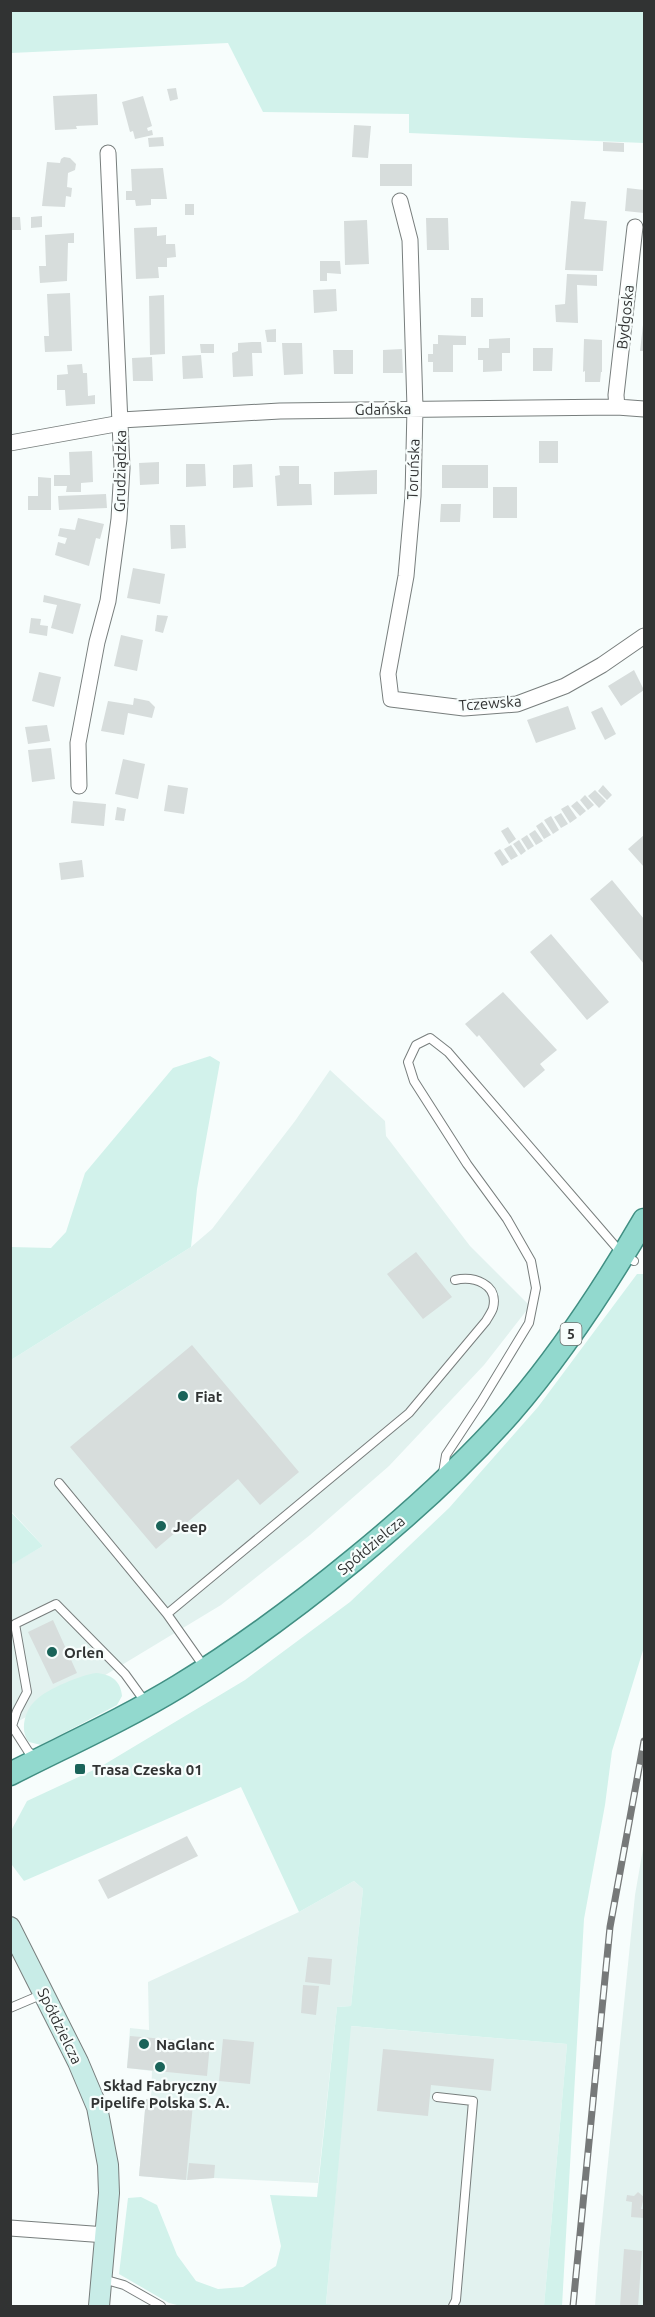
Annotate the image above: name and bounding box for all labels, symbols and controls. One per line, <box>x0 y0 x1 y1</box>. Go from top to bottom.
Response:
street label: Bydgoska <box>613 284 637 350</box>
street label: Gdańska <box>354 400 412 418</box>
street label: Grudziądzka <box>111 430 129 512</box>
street label: Toruńska <box>403 438 423 500</box>
street label: Tczewska <box>458 692 522 714</box>
road number: 5 <box>560 1323 582 1345</box>
place label: Fiat <box>195 1388 223 1405</box>
marker: Fiat <box>176 1389 190 1403</box>
street label: Spółdzielcza <box>334 1512 408 1578</box>
place label: Jeep <box>173 1518 207 1535</box>
marker: Jeep <box>154 1519 168 1533</box>
place label: Orlen <box>64 1644 104 1661</box>
marker: Orlen <box>45 1645 59 1659</box>
place label: Trasa Czeska 01 <box>92 1761 203 1778</box>
marker: Trasa Czeska 01 <box>73 1762 87 1776</box>
street label: Spółdzielcza <box>34 1985 86 2067</box>
place label: NaGlanc <box>156 2036 215 2053</box>
marker: NaGlanc <box>137 2037 151 2051</box>
marker: Skład Fabryczny Pipelife Polska S. A. <box>153 2060 167 2074</box>
place label: Skład Fabryczny Pipelife Polska S. A. <box>91 2077 230 2111</box>

